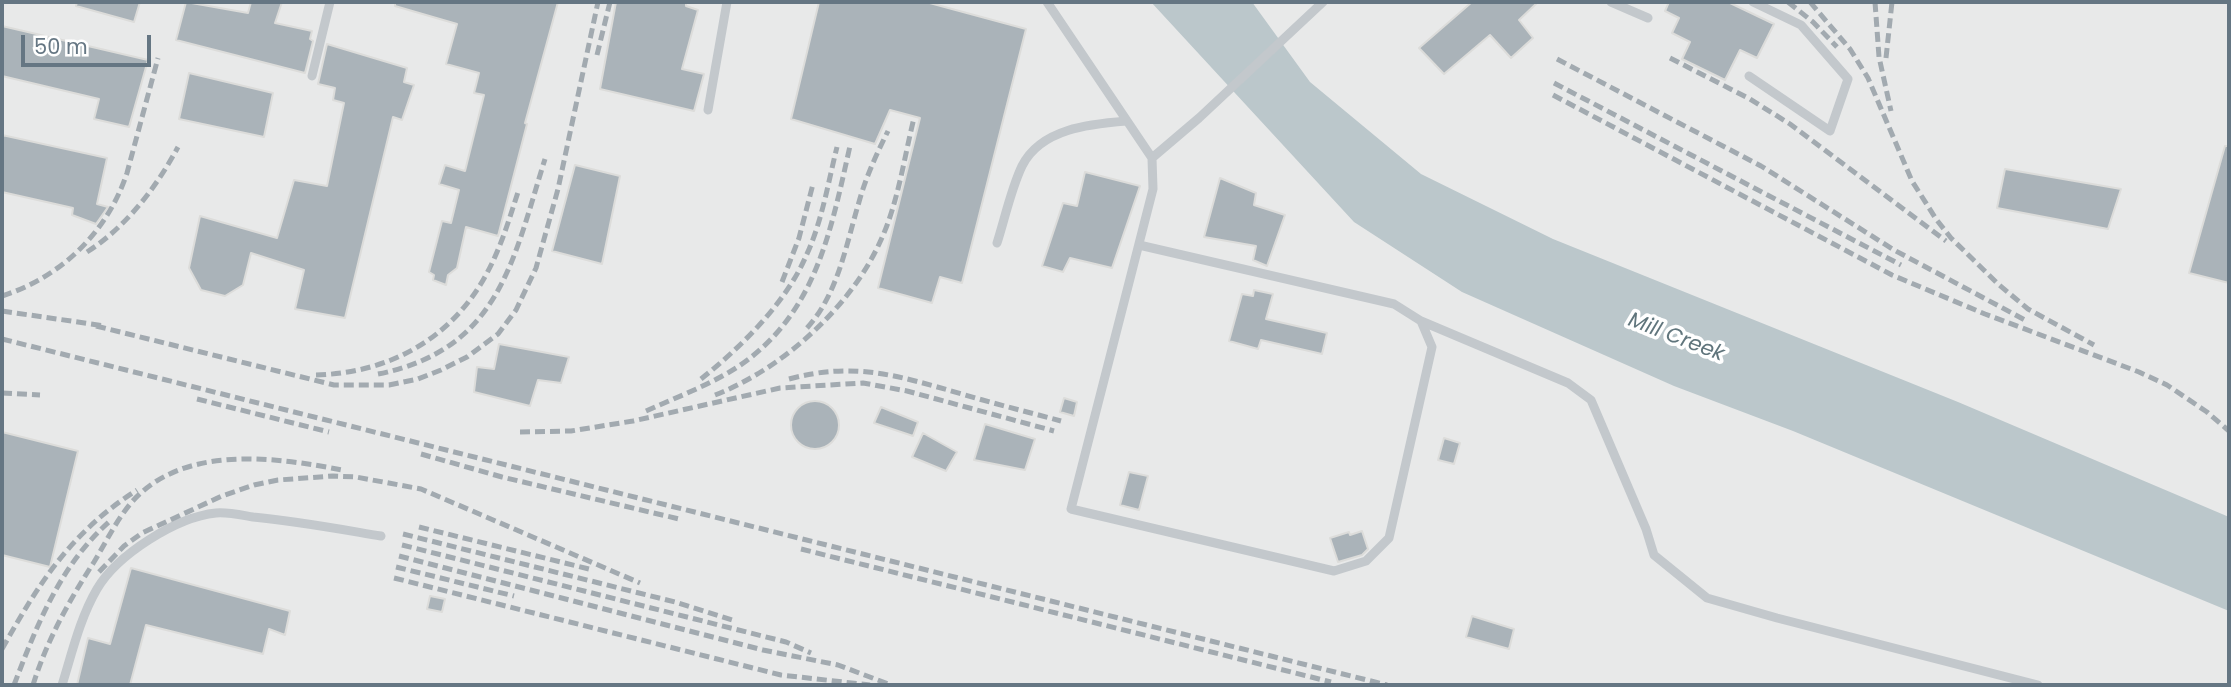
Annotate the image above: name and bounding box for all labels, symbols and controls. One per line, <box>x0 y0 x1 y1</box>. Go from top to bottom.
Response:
scale bar <box>24 21 154 65</box>
text: 50 m <box>34 32 88 61</box>
water label: Mill Creek <box>1624 308 1728 368</box>

